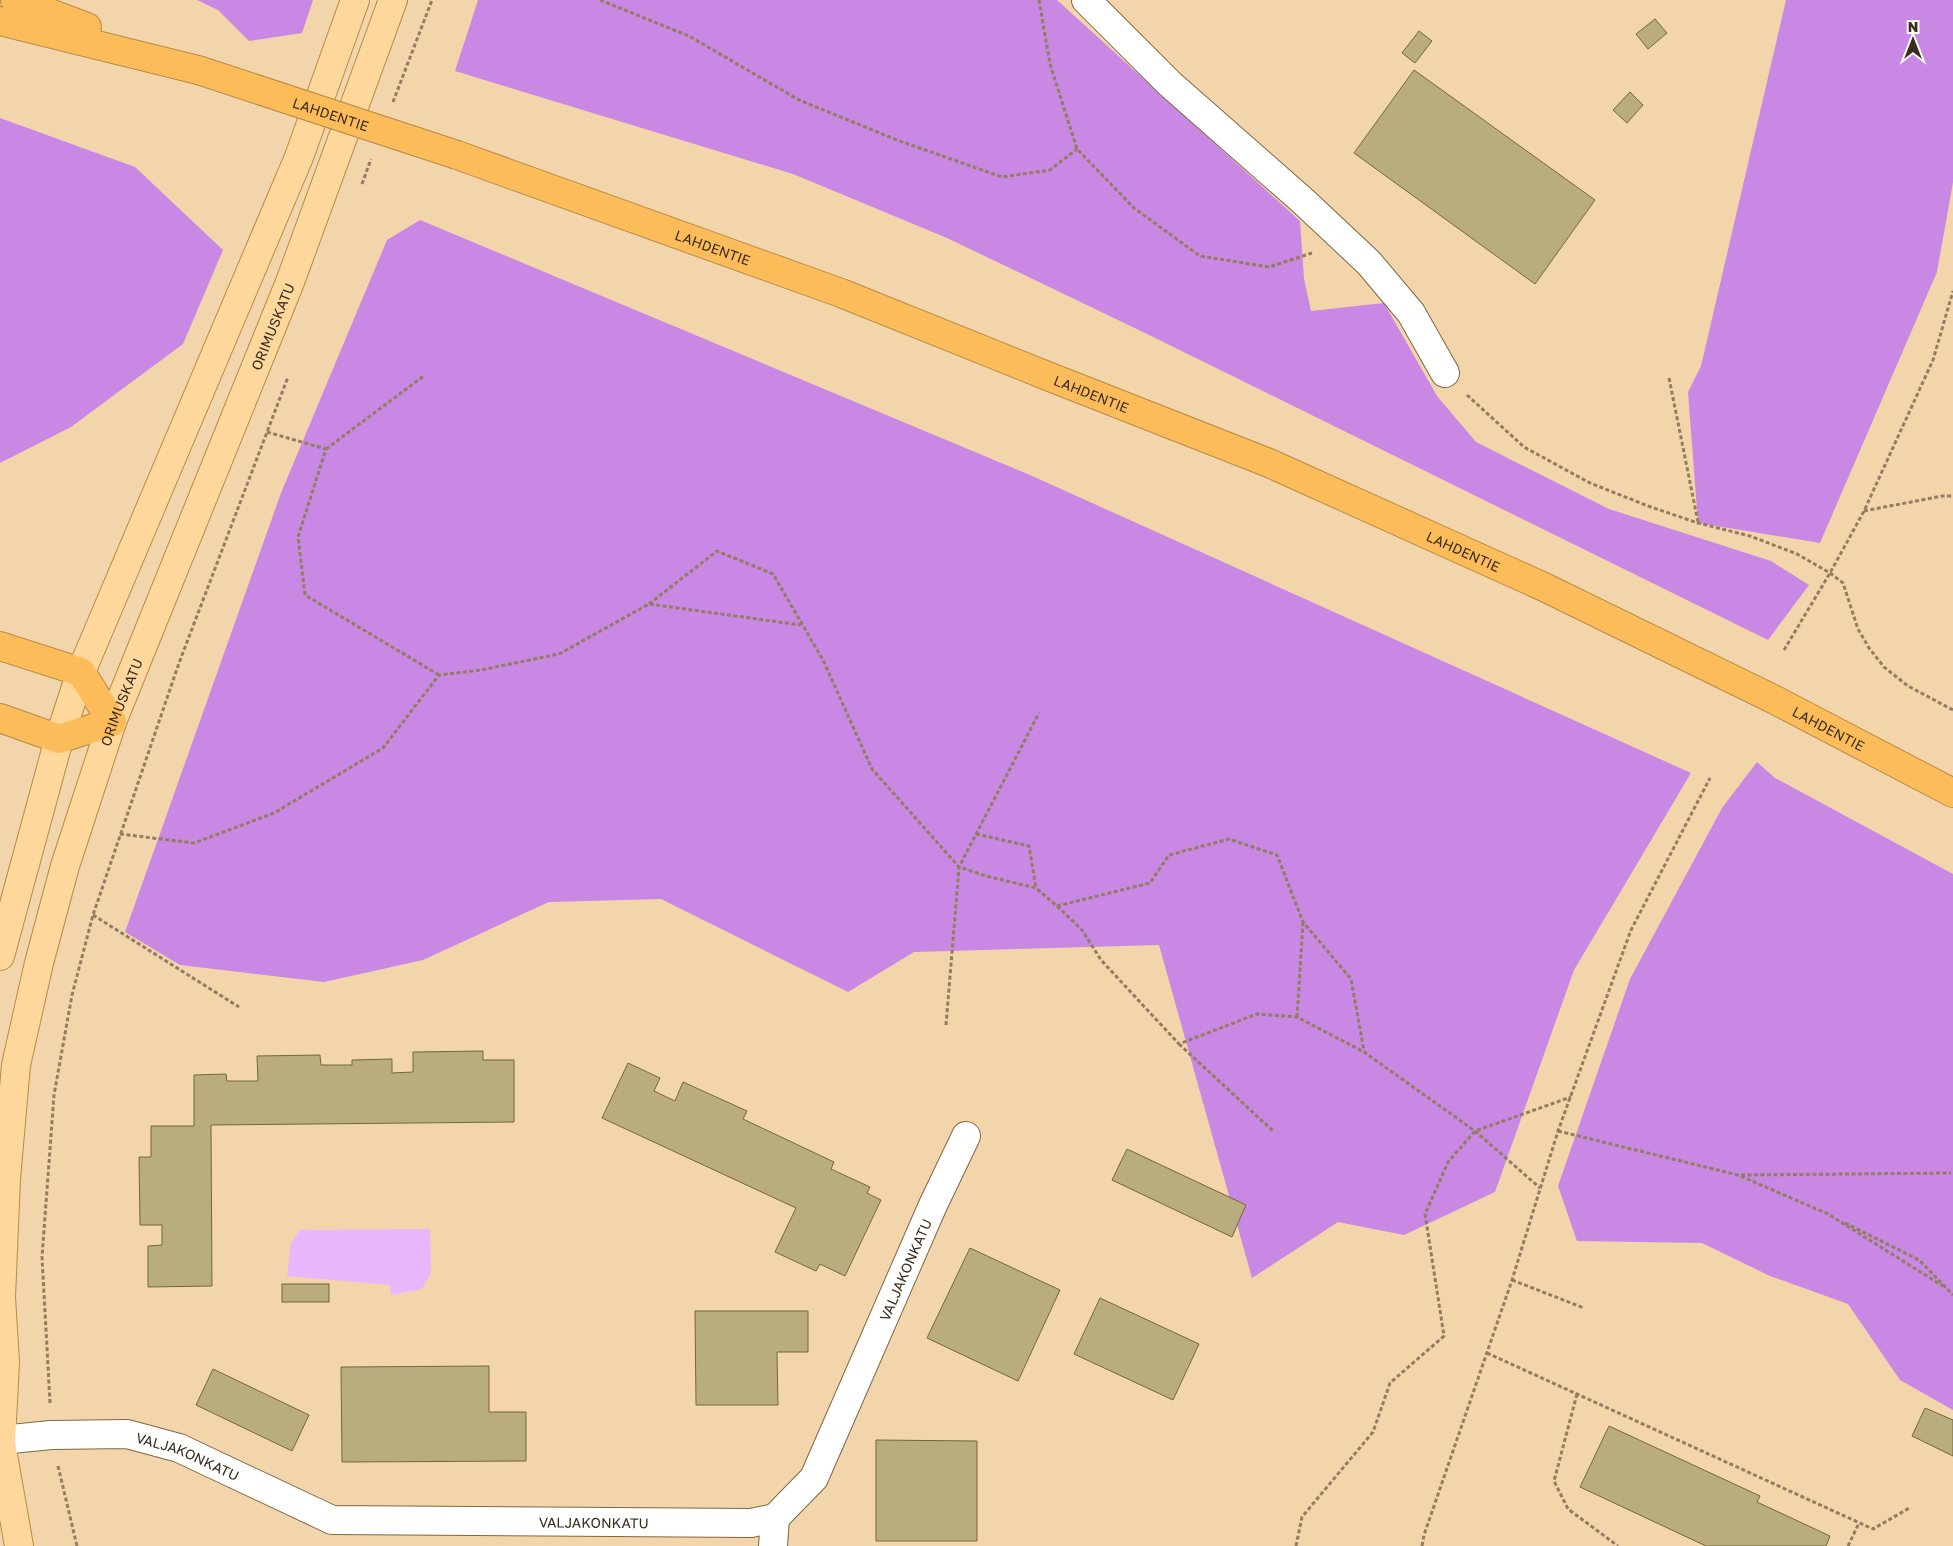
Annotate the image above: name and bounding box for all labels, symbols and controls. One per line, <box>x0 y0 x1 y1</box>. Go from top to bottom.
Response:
north arrow <box>1888 15 1938 65</box>
text: N <box>1908 18 1918 35</box>
street label: LAHDENTIE <box>291 93 371 134</box>
street label: LAHDENTIE <box>673 226 753 268</box>
street label: ORIMUSKATU <box>247 280 297 373</box>
street label: LAHDENTIE <box>1052 371 1132 416</box>
street label: LAHDENTIE <box>1424 527 1503 575</box>
street label: ORIMUSKATU <box>96 656 145 748</box>
street label: LAHDENTIE <box>1790 702 1868 754</box>
street label: VALJAKONKATU <box>875 1216 935 1323</box>
street label: VALJAKONKATU <box>134 1428 242 1484</box>
street label: VALJAKONKATU <box>539 1513 649 1531</box>

